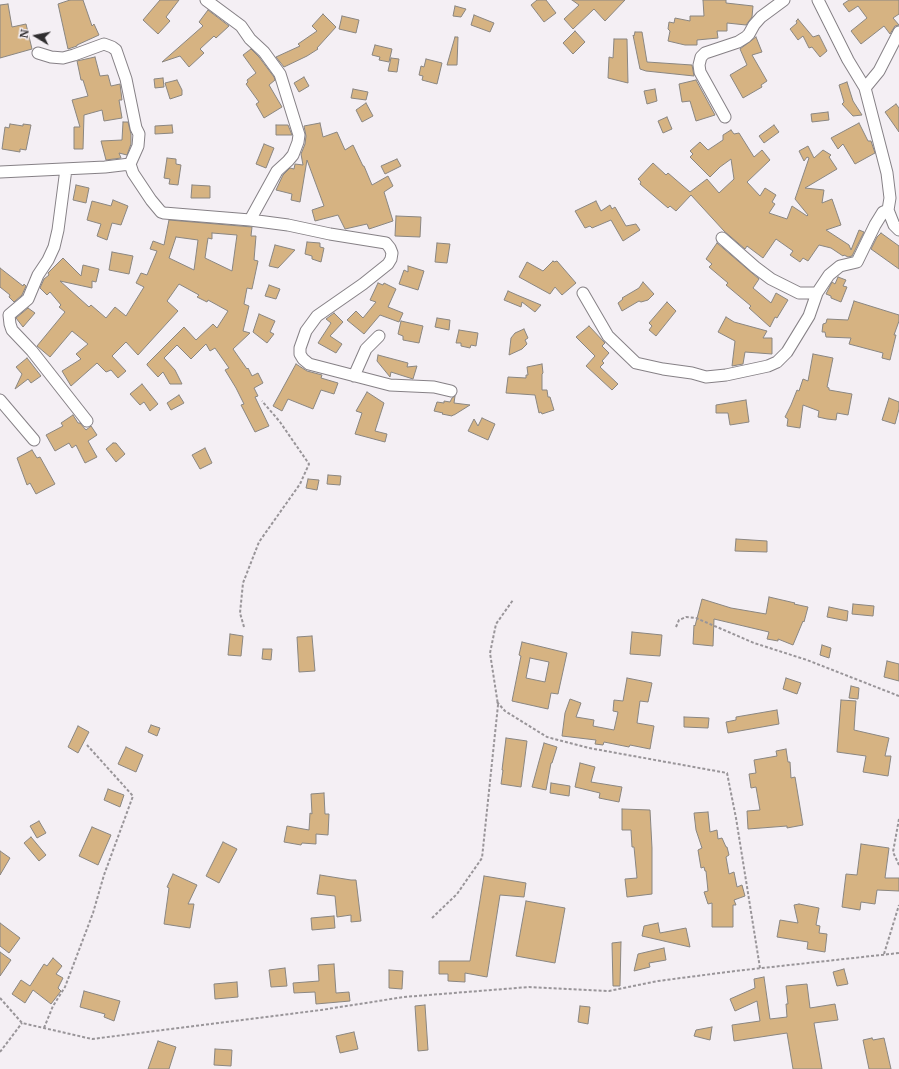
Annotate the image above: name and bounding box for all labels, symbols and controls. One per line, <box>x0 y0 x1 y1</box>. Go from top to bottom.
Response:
north arrow <box>16 16 56 56</box>
text: N <box>17 28 32 39</box>

